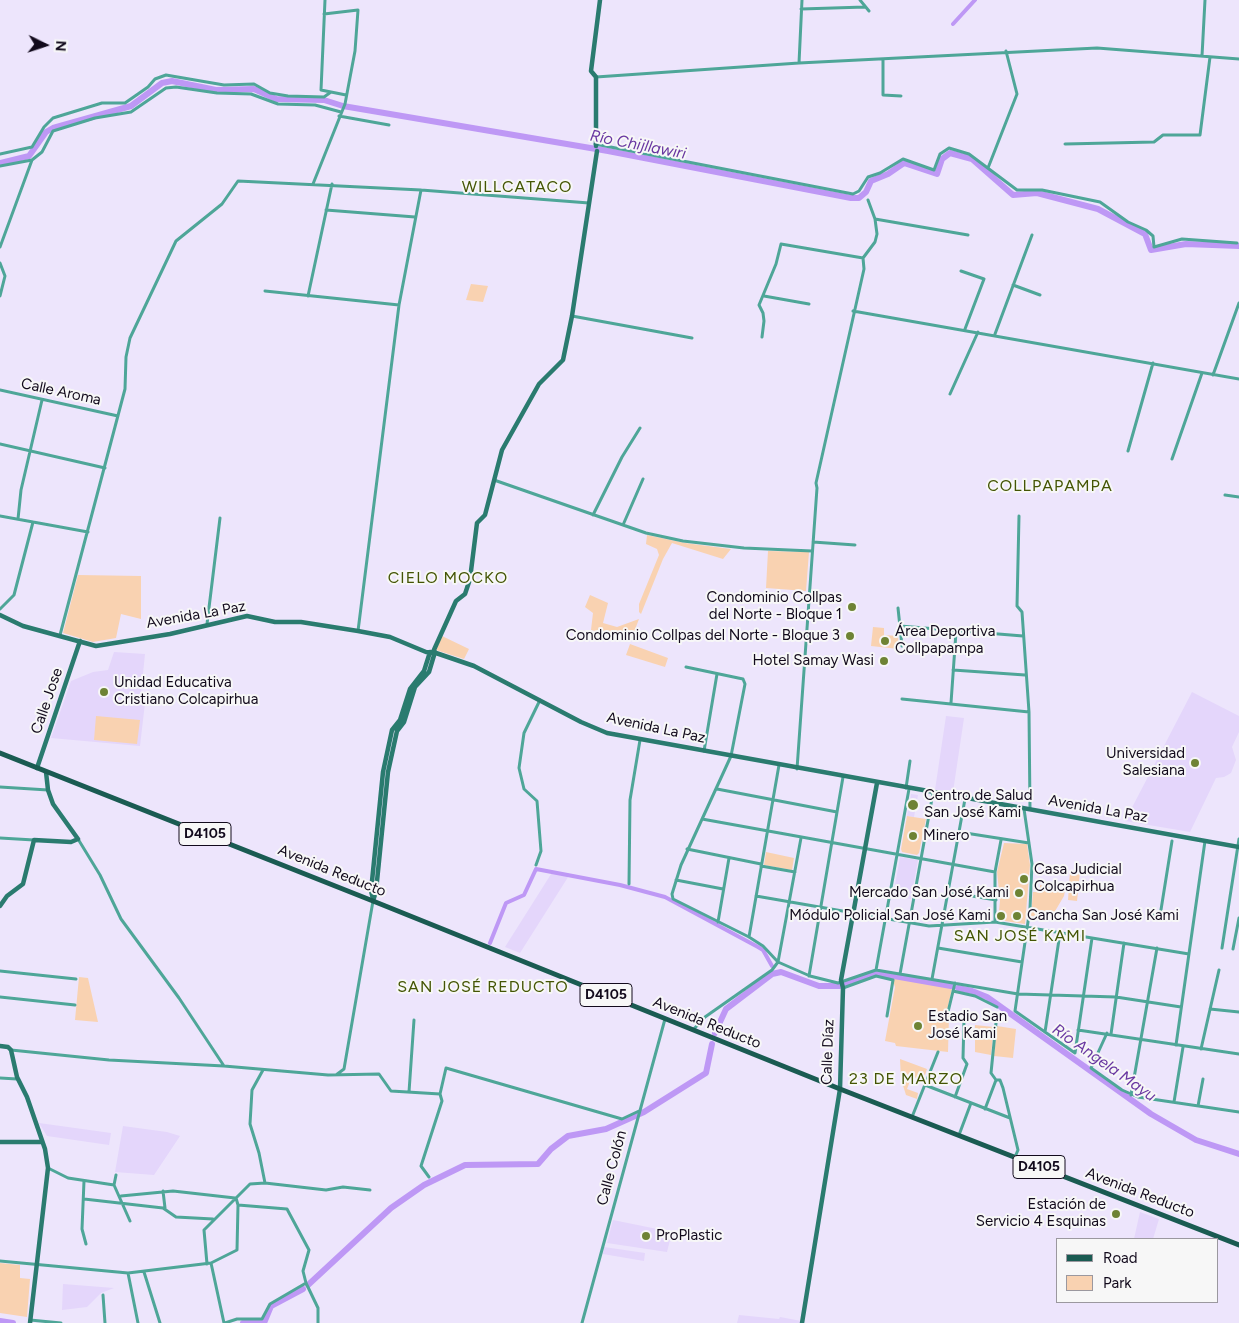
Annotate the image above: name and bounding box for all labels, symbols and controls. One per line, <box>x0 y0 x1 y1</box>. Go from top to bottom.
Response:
north arrow <box>20 20 70 70</box>
text: N <box>52 40 69 52</box>
water label: Río Chijllawiri <box>588 126 688 164</box>
district label: WILLCATACO <box>460 177 574 197</box>
street label: Calle Aroma <box>19 375 103 409</box>
district label: COLLPAPAMPA <box>986 476 1114 496</box>
district label: CIELO MOCKO <box>386 568 510 588</box>
place label: Condominio Collpas del Norte - Bloque 1 <box>707 589 842 624</box>
street label: Avenida La Paz <box>145 597 247 633</box>
marker: Condominio Collpas del Norte - Bloque 1 <box>846 601 858 613</box>
place label: Área Deportiva Collpapampa <box>895 623 995 658</box>
place label: Condominio Collpas del Norte - Bloque 3 <box>566 627 840 645</box>
marker: Condominio Collpas del Norte - Bloque 3 <box>844 630 856 642</box>
marker: Área Deportiva Collpapampa <box>879 635 891 647</box>
place label: Hotel Samay Wasi <box>753 652 874 670</box>
marker: Hotel Samay Wasi <box>878 655 890 667</box>
street label: Calle Jose <box>27 666 67 736</box>
place label: Unidad Educativa Cristiano Colcapirhua <box>114 674 258 709</box>
marker: Unidad Educativa Cristiano Colcapirhua <box>98 686 110 698</box>
street label: Avenida La Paz <box>605 709 707 747</box>
place label: Universidad Salesiana <box>1106 745 1185 780</box>
marker: Universidad Salesiana <box>1189 757 1201 769</box>
place label: Centro de Salud San José Kami <box>924 787 1033 822</box>
street label: Avenida La Paz <box>1047 791 1149 827</box>
marker: Centro de Salud San José Kami <box>906 798 920 812</box>
road number: D4105 <box>179 822 231 846</box>
place label: Minero <box>923 827 969 845</box>
marker: Minero <box>907 830 919 842</box>
street label: Avenida Reducto <box>275 841 389 901</box>
place label: Casa Judicial Colcapirhua <box>1034 861 1122 896</box>
marker: Casa Judicial Colcapirhua <box>1018 873 1030 885</box>
place label: Mercado San José Kami <box>849 884 1009 902</box>
marker: Mercado San José Kami <box>1013 887 1025 899</box>
place label: Módulo Policial San José Kami <box>789 907 991 925</box>
place label: Cancha San José Kami <box>1027 907 1179 925</box>
marker: Módulo Policial San José Kami <box>995 910 1007 922</box>
marker: Cancha San José Kami <box>1011 910 1023 922</box>
district label: SAN JOSÉ KAMI <box>952 926 1088 946</box>
district label: SAN JOSÉ REDUCTO <box>395 977 571 997</box>
road number: D4105 <box>580 984 632 1006</box>
street label: Avenida Reducto <box>650 993 764 1053</box>
place label: Estadio San José Kami <box>928 1008 1007 1043</box>
street label: Calle Díaz <box>818 1019 838 1085</box>
marker: Estadio San José Kami <box>912 1020 924 1032</box>
water label: Río Angela Mayu <box>1048 1020 1160 1106</box>
district label: 23 DE MARZO <box>848 1069 964 1089</box>
street label: Calle Colón <box>593 1129 631 1207</box>
road number: D4105 <box>1013 1156 1065 1178</box>
street label: Avenida Reducto <box>1083 1164 1197 1222</box>
place label: Estación de Servicio 4 Esquinas <box>976 1196 1106 1231</box>
marker: Estación de Servicio 4 Esquinas <box>1110 1208 1122 1220</box>
place label: ProPlastic <box>656 1227 722 1245</box>
marker: ProPlastic <box>640 1230 652 1242</box>
legend <box>1056 1238 1219 1303</box>
text: Road <box>1103 1249 1138 1267</box>
text: Park <box>1103 1274 1132 1292</box>

